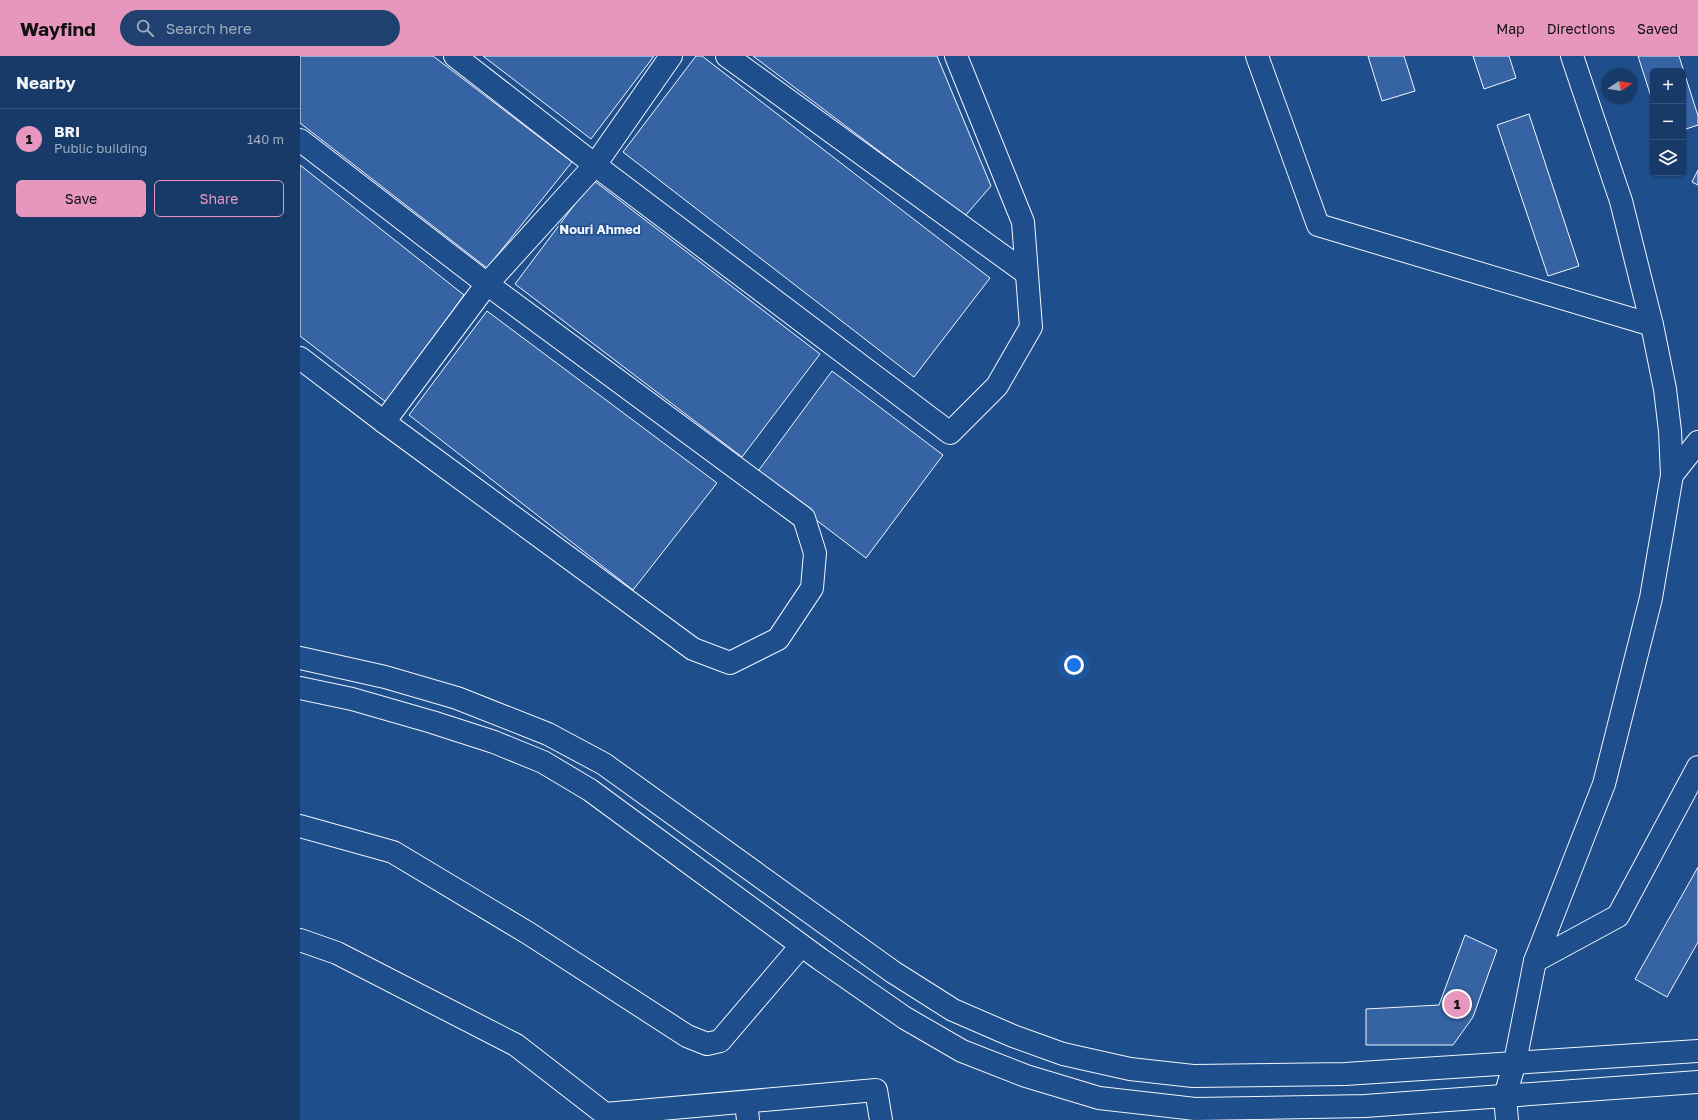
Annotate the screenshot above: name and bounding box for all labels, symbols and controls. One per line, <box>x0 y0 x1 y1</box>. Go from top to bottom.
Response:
search box <box>120 10 400 46</box>
text: Wayfind <box>20 17 96 40</box>
icon: search <box>134 17 156 39</box>
text: Search here <box>166 19 252 37</box>
text: Map <box>1496 20 1525 37</box>
text: Directions <box>1547 20 1615 37</box>
text: Saved <box>1637 20 1678 37</box>
north arrow <box>1602 68 1638 104</box>
map controls <box>1650 68 1686 176</box>
button: + <box>1650 68 1686 104</box>
text: Nearby <box>16 72 76 93</box>
button: − <box>1650 104 1686 140</box>
text: BRI <box>54 122 80 140</box>
text: 1 <box>26 131 32 147</box>
text: 140 m <box>247 131 284 147</box>
text: Public building <box>54 140 147 156</box>
button: layers <box>1650 140 1686 176</box>
button: Save <box>16 180 146 217</box>
button: Share <box>154 180 284 217</box>
district label: Nouri Ahmed <box>559 221 641 237</box>
your location <box>1064 655 1084 675</box>
pin: 1 <box>1444 989 1470 1019</box>

